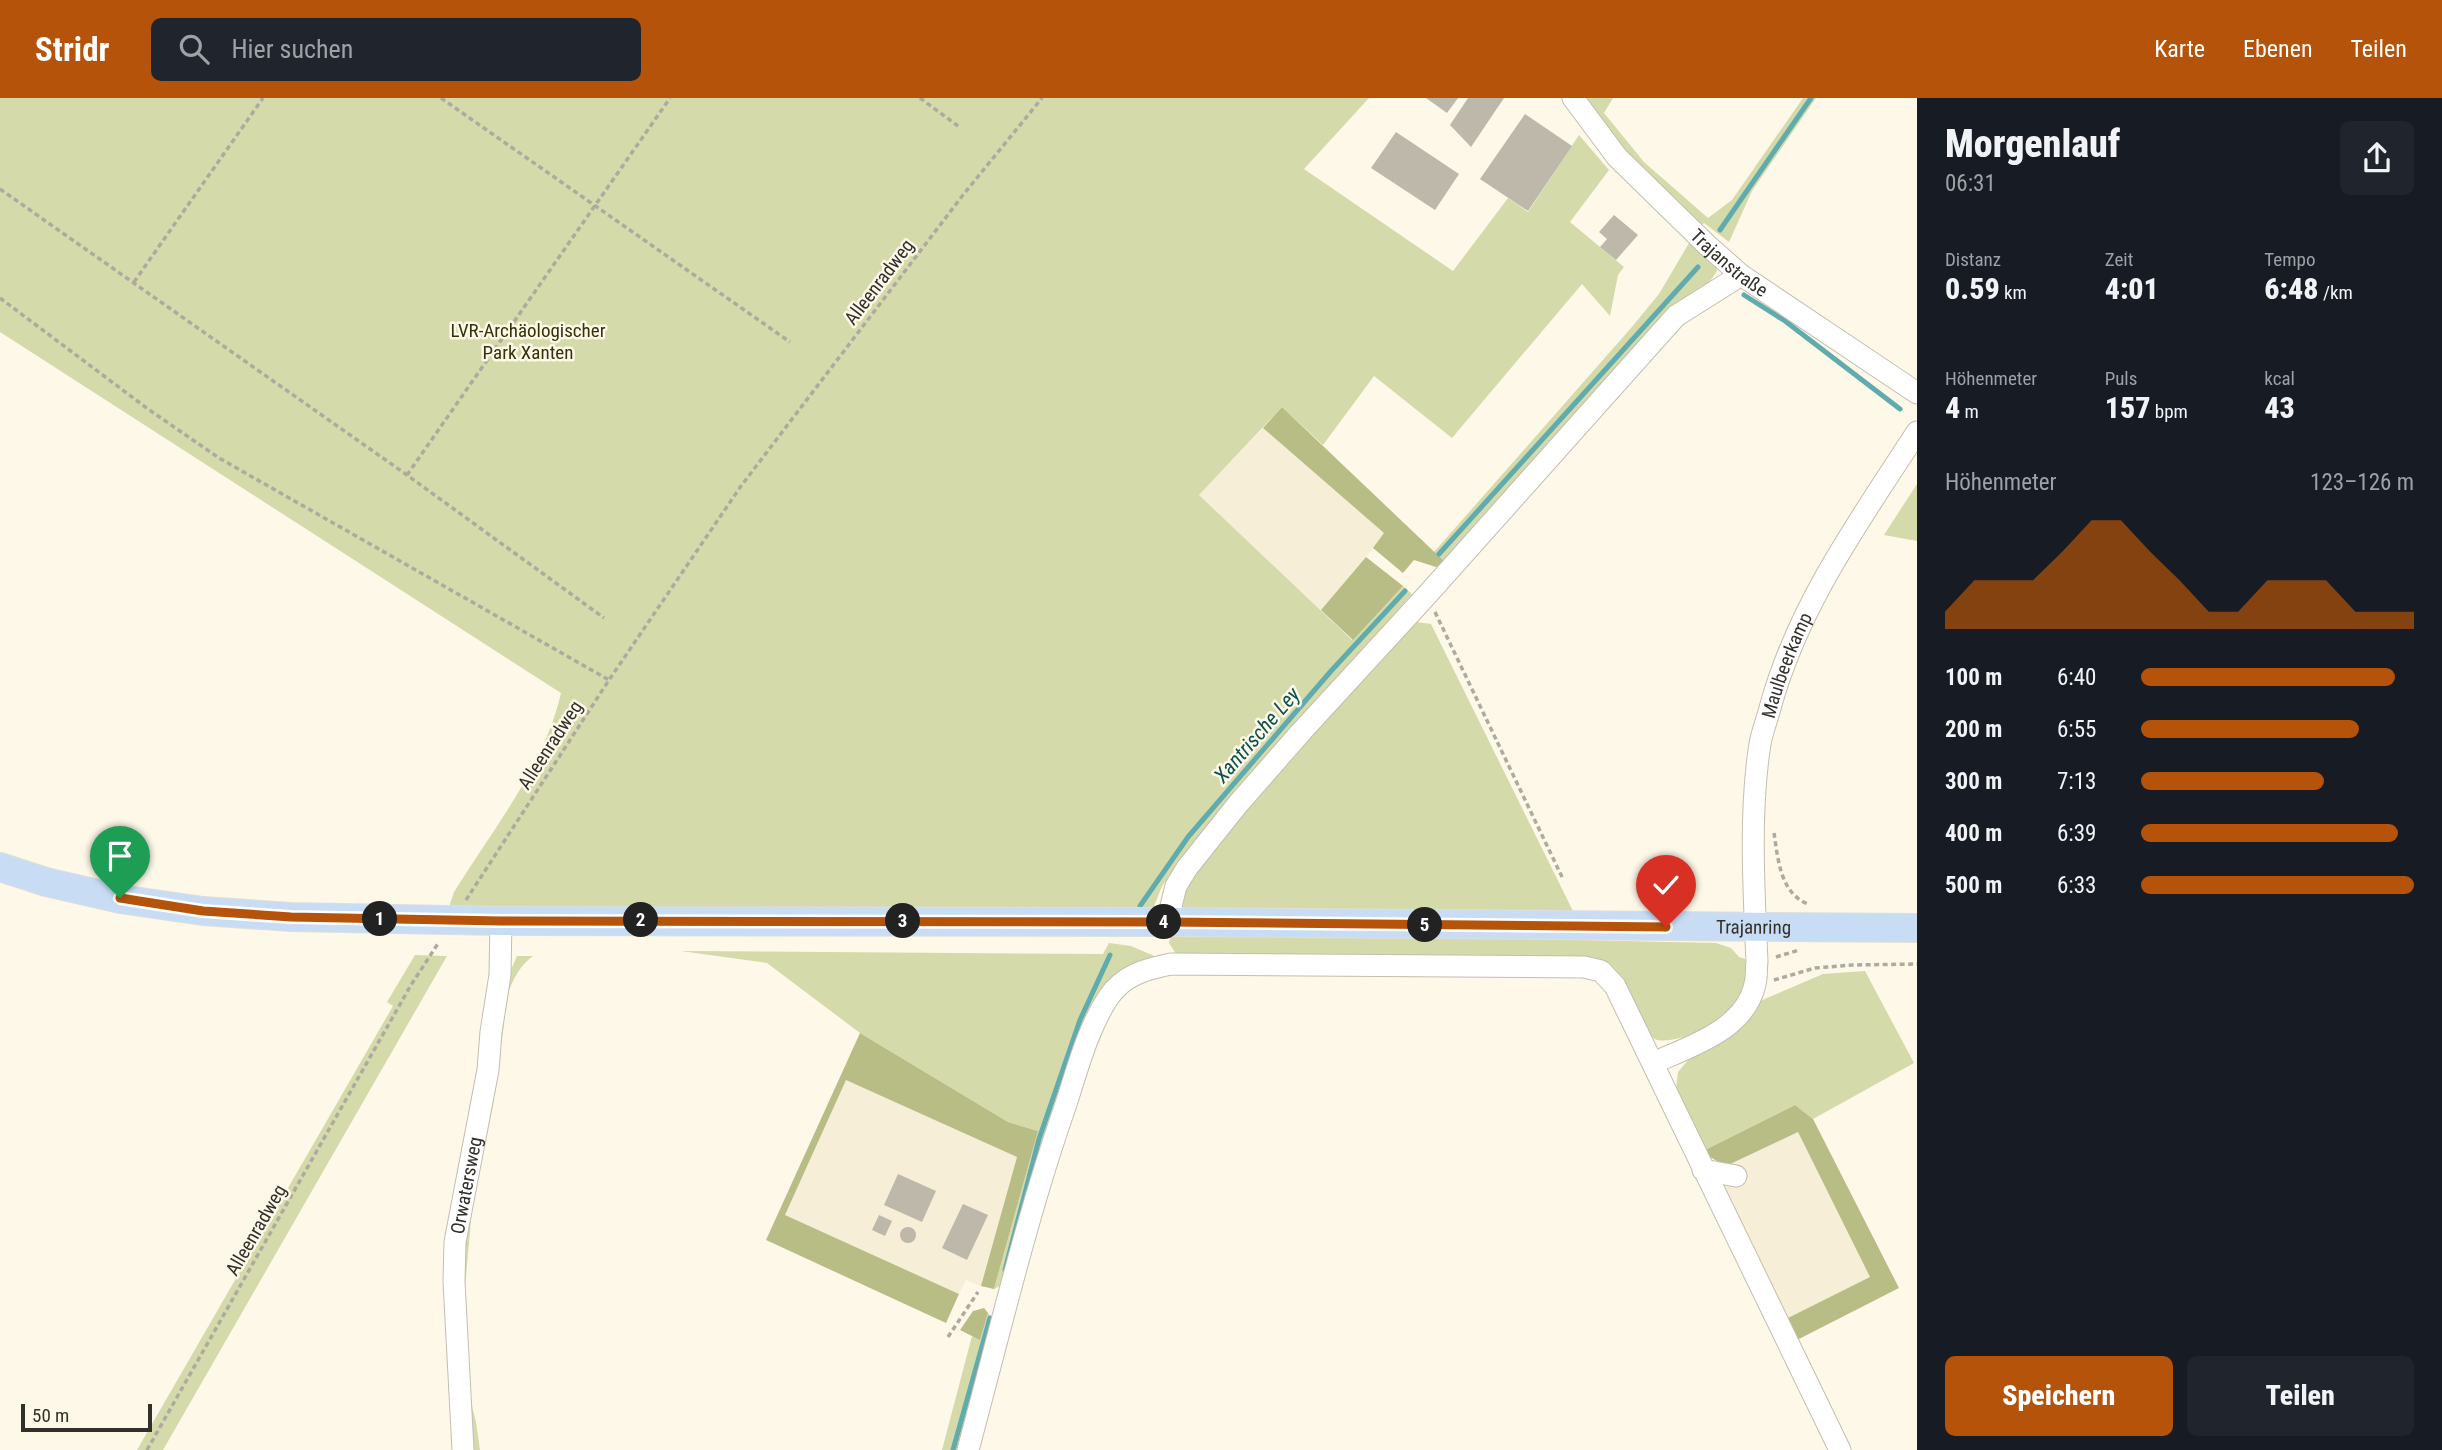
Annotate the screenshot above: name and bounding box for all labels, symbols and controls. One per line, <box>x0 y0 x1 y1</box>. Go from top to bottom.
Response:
search box <box>151 18 641 81</box>
text: Stridr <box>35 30 109 69</box>
icon: search <box>175 30 213 68</box>
text: Hier suchen <box>231 34 353 64</box>
text: Karte <box>2154 35 2205 63</box>
text: Ebenen <box>2243 35 2313 63</box>
text: Teilen <box>2351 35 2407 63</box>
button: share <box>2340 121 2414 195</box>
text: Morgenlauf <box>1945 122 2120 166</box>
text: 06:31 <box>1945 170 1996 197</box>
street label: Trajanstraße <box>1686 224 1773 301</box>
street label: Alleenradweg <box>839 235 919 329</box>
text: Distanz <box>1945 248 2001 271</box>
text: Zeit <box>2105 248 2133 271</box>
text: Tempo <box>2264 248 2315 271</box>
text: 0.59 <box>1945 271 2000 306</box>
text: 4:01 <box>2105 271 2159 306</box>
text: 6:48 <box>2264 271 2319 306</box>
text: km <box>2000 281 2027 304</box>
text: /km <box>2319 281 2353 304</box>
park label: LVR-Archäologischer Park Xanten <box>451 319 606 364</box>
text: Höhenmeter <box>1945 367 2037 390</box>
text: Puls <box>2105 367 2137 390</box>
text: kcal <box>2264 367 2295 390</box>
text: 4 <box>1945 390 1960 425</box>
text: 157 <box>2105 390 2150 425</box>
text: 43 <box>2264 390 2295 425</box>
text: m <box>1960 400 1979 423</box>
text: bpm <box>2150 400 2188 423</box>
text: Höhenmeter <box>1945 469 2057 496</box>
text: 123–126 m <box>2310 469 2414 496</box>
street label: Maulbeerkamp <box>1756 608 1817 721</box>
text: 100 m <box>1945 664 2002 691</box>
text: 6:40 <box>2057 664 2096 691</box>
water label: Xantrische Ley <box>1209 682 1305 788</box>
street label: Alleenradweg <box>513 696 587 794</box>
text: 200 m <box>1945 716 2002 743</box>
text: 6:55 <box>2057 716 2096 743</box>
text: 300 m <box>1945 768 2002 795</box>
text: 7:13 <box>2057 768 2096 795</box>
text: 400 m <box>1945 820 2002 847</box>
text: 6:39 <box>2057 820 2096 847</box>
pin <box>90 826 150 898</box>
icon: arrive <box>101 837 139 875</box>
pin <box>1636 855 1696 927</box>
icon: check <box>1647 866 1685 904</box>
text: 500 m <box>1945 872 2002 899</box>
text: 6:33 <box>2057 872 2096 899</box>
pin: 1 <box>362 902 398 936</box>
pin: 2 <box>624 902 658 938</box>
pin: 3 <box>886 904 920 938</box>
pin: 4 <box>1146 904 1182 940</box>
text: 1 <box>375 907 384 930</box>
text: 2 <box>636 908 645 931</box>
pin: 5 <box>1408 908 1442 942</box>
text: 3 <box>898 909 907 932</box>
text: 4 <box>1159 910 1168 933</box>
text: 5 <box>1420 913 1429 936</box>
street label: Trajanring <box>1716 915 1791 938</box>
street label: Orwatersweg <box>445 1135 486 1236</box>
street label: Alleenradweg <box>221 1180 291 1280</box>
button: Speichern <box>1945 1356 2173 1436</box>
button: Teilen <box>2187 1356 2414 1436</box>
scale bar <box>21 1401 152 1433</box>
text: 50 m <box>32 1404 69 1427</box>

